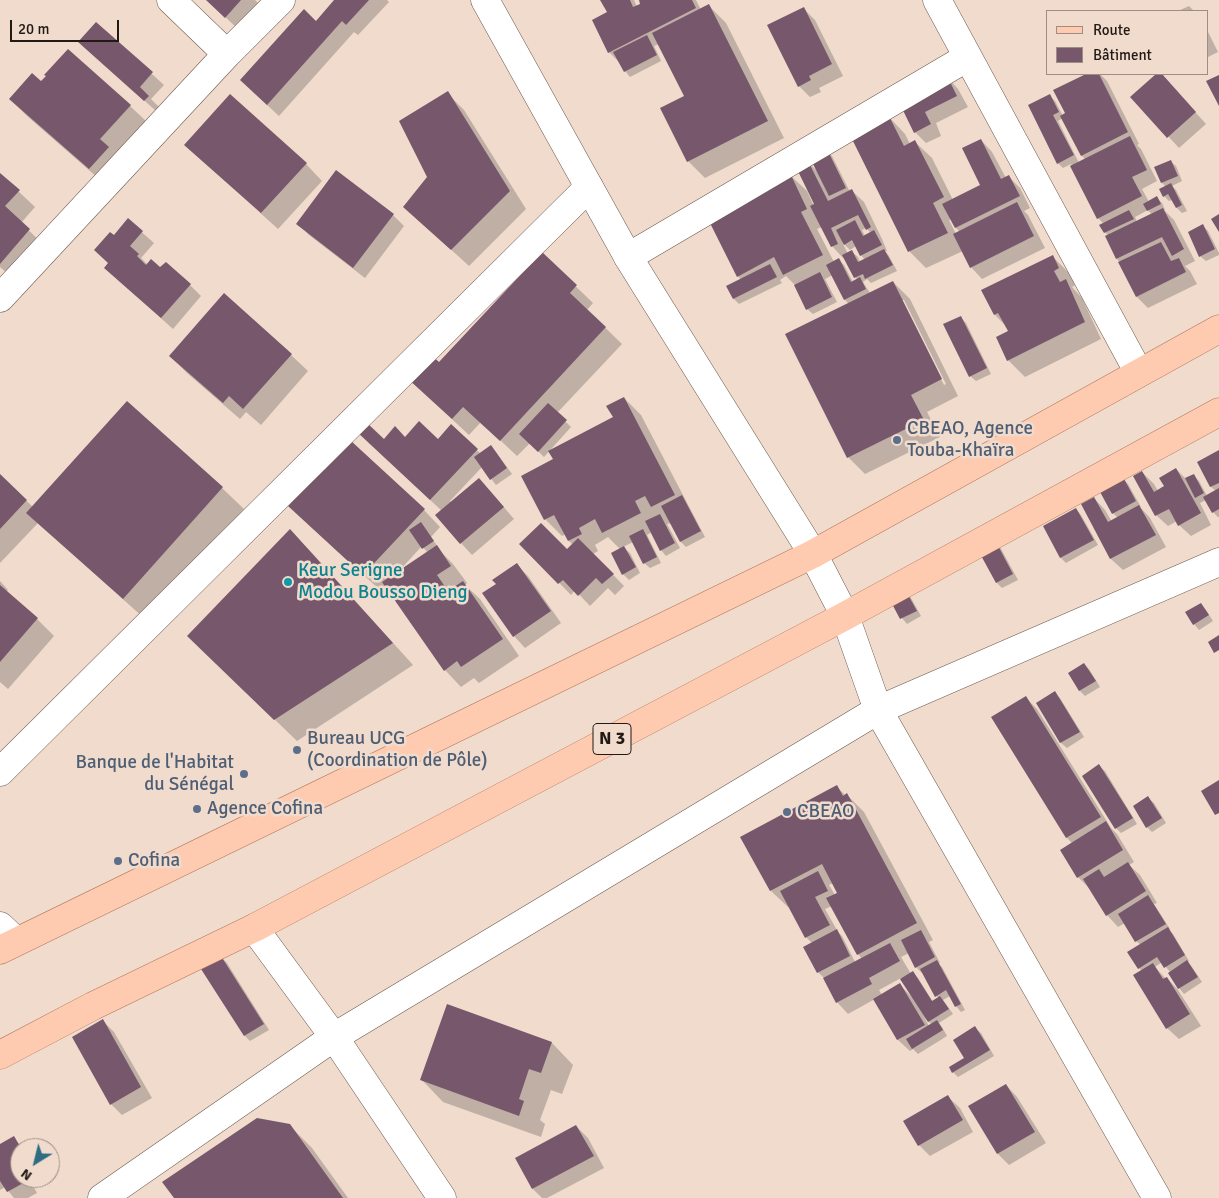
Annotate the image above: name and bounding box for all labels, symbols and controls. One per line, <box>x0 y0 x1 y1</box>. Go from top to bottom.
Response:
scale bar <box>12 10 121 42</box>
legend <box>1046 10 1209 75</box>
text: 20 m <box>18 20 49 38</box>
text: Route <box>1093 21 1130 39</box>
text: Bâtiment <box>1093 46 1152 64</box>
place label: CBEAO, Agence Touba-Khaïra <box>907 418 1033 462</box>
marker: CBEAO, Agence Touba-Khaïra <box>891 434 903 446</box>
place label: Keur Serigne Modou Bousso Dieng <box>298 560 468 604</box>
marker: Keur Serigne Modou Bousso Dieng <box>282 576 294 588</box>
road number: N 3 <box>593 724 631 754</box>
place label: Bureau UCG (Coordination de Pôle) <box>307 728 488 772</box>
marker: Bureau UCG (Coordination de Pôle) <box>291 744 303 756</box>
place label: Banque de l'Habitat du Sénégal <box>75 752 234 796</box>
marker: Banque de l'Habitat du Sénégal <box>238 768 250 780</box>
place label: Agence Cofina <box>207 798 323 820</box>
place label: CBEAO <box>797 801 855 823</box>
marker: Agence Cofina <box>191 803 203 815</box>
marker: CBEAO <box>781 806 793 818</box>
place label: Cofina <box>128 850 180 872</box>
marker: Cofina <box>112 855 124 867</box>
north arrow <box>10 1138 60 1188</box>
text: N <box>18 1165 35 1184</box>

